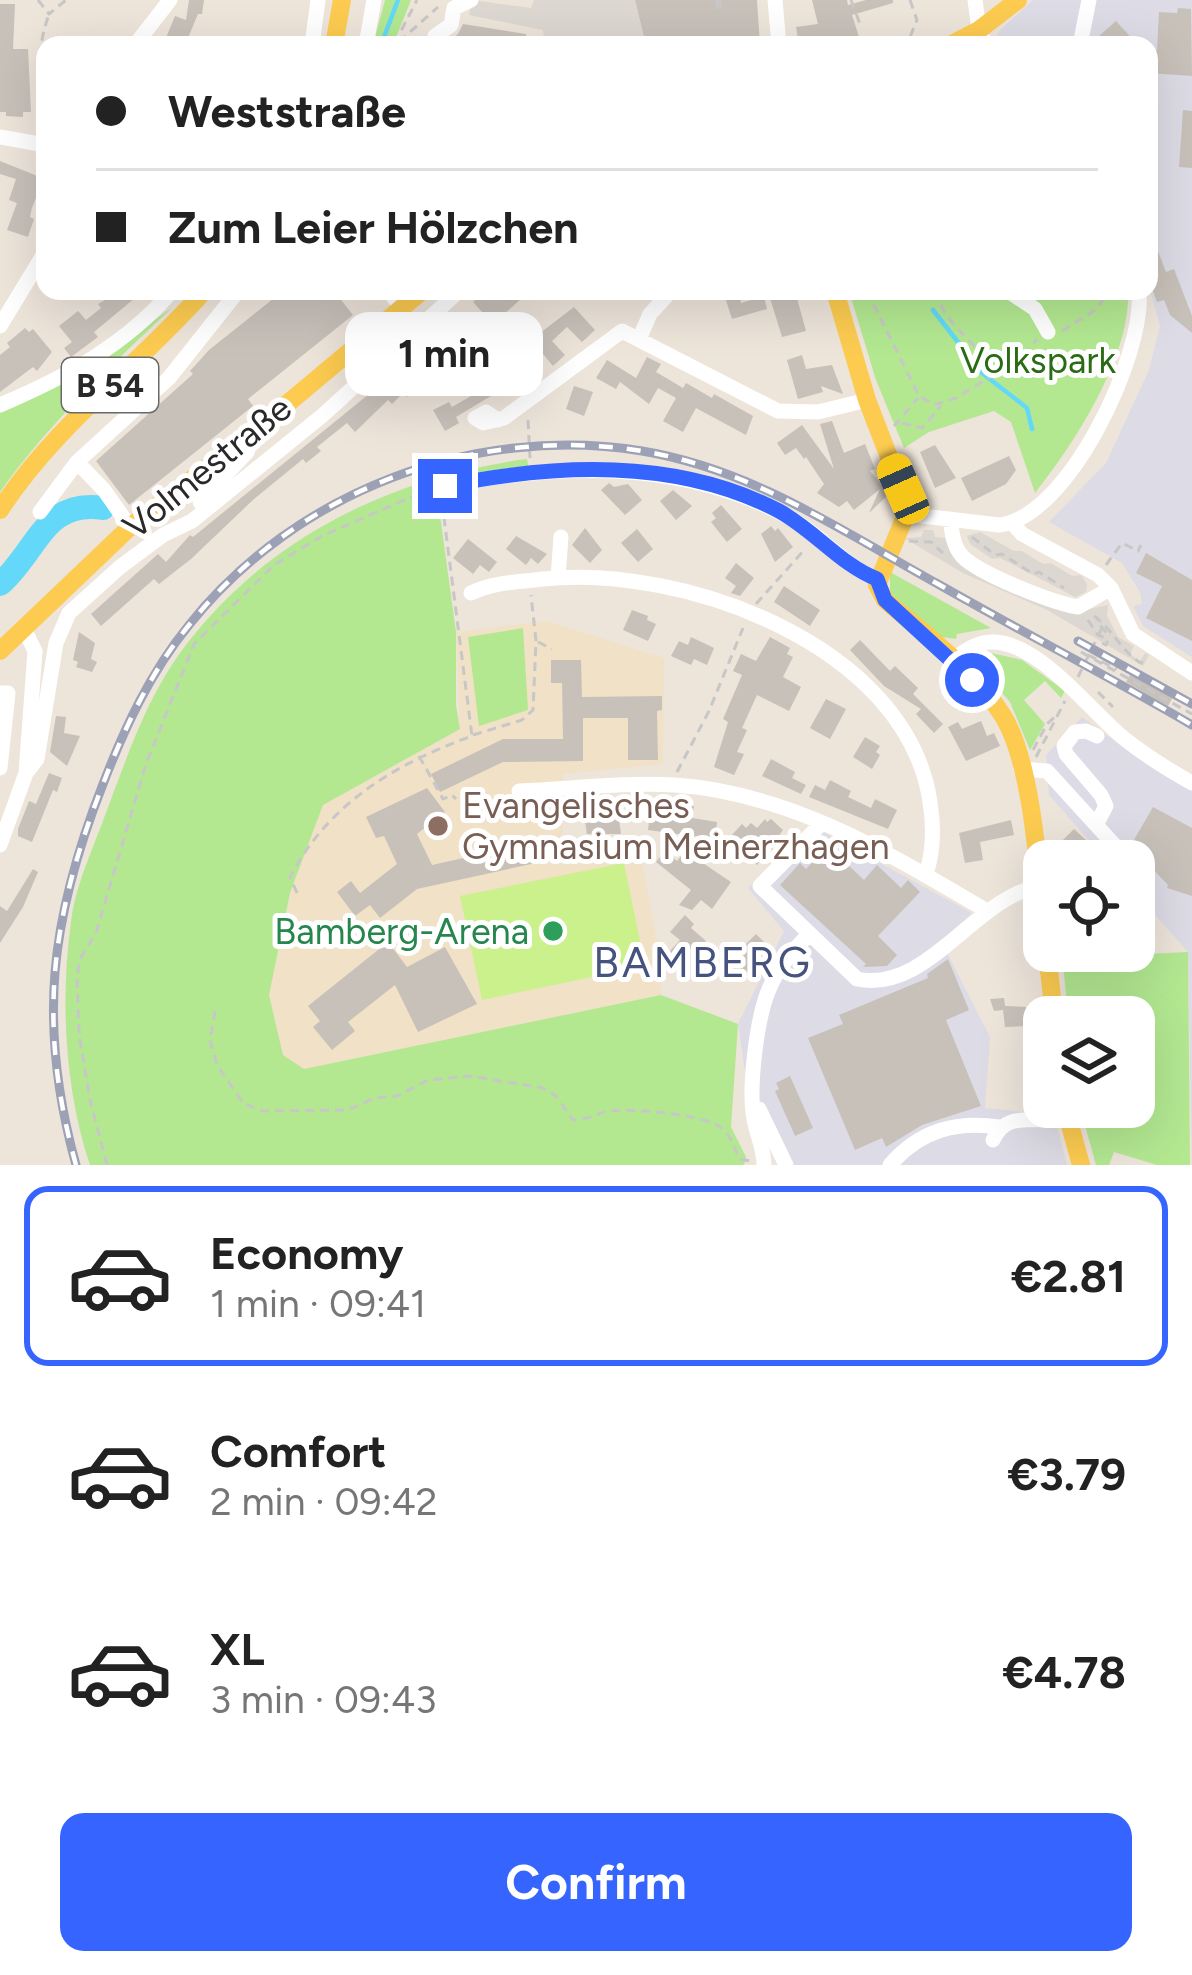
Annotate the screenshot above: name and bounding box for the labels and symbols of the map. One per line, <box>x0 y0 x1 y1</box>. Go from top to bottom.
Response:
callout: 1 min <box>346 312 544 396</box>
park label: Volkspark <box>960 339 1116 382</box>
road number: B 54 <box>62 358 158 412</box>
street label: Volmestraße <box>114 386 300 548</box>
car <box>872 449 934 529</box>
route end <box>418 459 472 513</box>
route start <box>945 653 999 707</box>
place label: Evangelisches Gymnasium Meinerzhagen <box>462 784 890 868</box>
marker: Evangelisches Gymnasium Meinerzhagen <box>425 813 451 839</box>
place label: Bamberg-Arena <box>274 910 529 953</box>
marker: Bamberg-Arena <box>540 918 566 944</box>
district label: BAMBERG <box>593 937 813 988</box>

